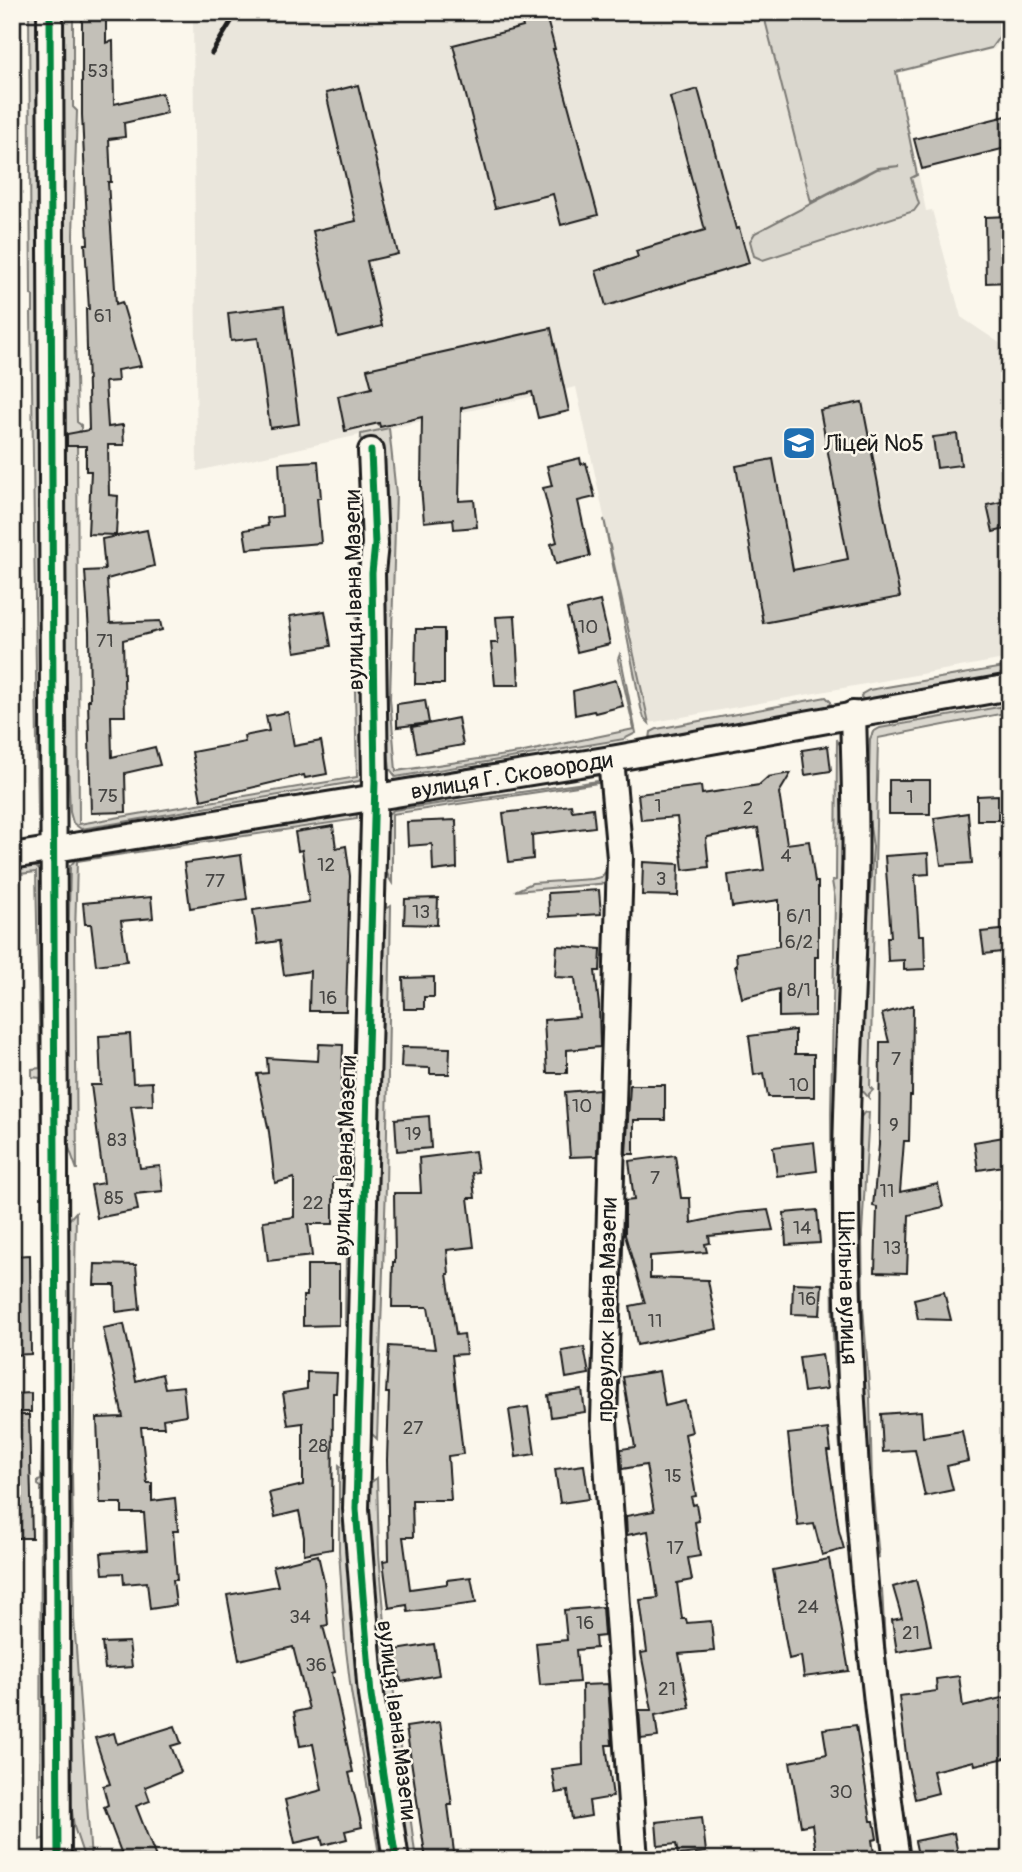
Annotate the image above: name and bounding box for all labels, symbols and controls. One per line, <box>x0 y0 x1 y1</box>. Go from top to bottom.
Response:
house number: 53 <box>88 59 108 83</box>
house number: 61 <box>94 304 112 328</box>
school or university icon: Ліцей №5 <box>780 424 818 462</box>
place label: Ліцей №5 <box>823 429 924 458</box>
street label: вулиця Івана Мазепи <box>338 489 370 691</box>
house number: 10 <box>578 615 598 639</box>
house number: 71 <box>96 629 114 653</box>
street label: вулиця Г. Сковороди <box>408 744 615 806</box>
house number: 75 <box>98 784 118 808</box>
house number: 1 <box>906 785 914 809</box>
house number: 1 <box>654 794 662 818</box>
house number: 2 <box>743 796 753 820</box>
house number: 4 <box>780 844 792 868</box>
house number: 12 <box>317 853 335 877</box>
house number: 3 <box>656 867 666 891</box>
house number: 77 <box>205 869 225 893</box>
house number: 13 <box>412 900 430 924</box>
house number: 6/1 <box>786 904 812 928</box>
house number: 6/2 <box>785 930 813 954</box>
house number: 8/1 <box>787 978 811 1002</box>
house number: 16 <box>319 986 337 1010</box>
house number: 7 <box>891 1047 901 1071</box>
street label: вулиця Івана Мазепи <box>327 1055 363 1257</box>
house number: 10 <box>789 1073 809 1097</box>
house number: 10 <box>572 1094 592 1118</box>
house number: 9 <box>889 1113 899 1137</box>
house number: 19 <box>404 1122 422 1146</box>
house number: 83 <box>107 1128 127 1152</box>
house number: 7 <box>650 1166 660 1190</box>
house number: 11 <box>880 1179 894 1203</box>
house number: 85 <box>104 1186 124 1210</box>
house number: 22 <box>302 1191 324 1215</box>
street label: провулок Івана Мазепи <box>591 1197 623 1423</box>
street label: Шкільна вулиця <box>832 1211 865 1365</box>
house number: 14 <box>793 1216 811 1240</box>
house number: 13 <box>883 1236 901 1260</box>
house number: 16 <box>798 1287 816 1311</box>
house number: 11 <box>648 1309 662 1333</box>
house number: 27 <box>403 1416 423 1440</box>
house number: 28 <box>308 1434 328 1458</box>
house number: 15 <box>664 1464 682 1488</box>
house number: 17 <box>666 1536 684 1560</box>
house number: 24 <box>797 1595 819 1619</box>
house number: 34 <box>289 1605 311 1629</box>
house number: 16 <box>576 1611 594 1635</box>
street label: вулиця Івана Мазепи <box>370 1618 424 1822</box>
house number: 21 <box>902 1621 920 1645</box>
house number: 36 <box>305 1653 327 1677</box>
house number: 21 <box>658 1677 676 1701</box>
house number: 30 <box>829 1780 853 1804</box>

